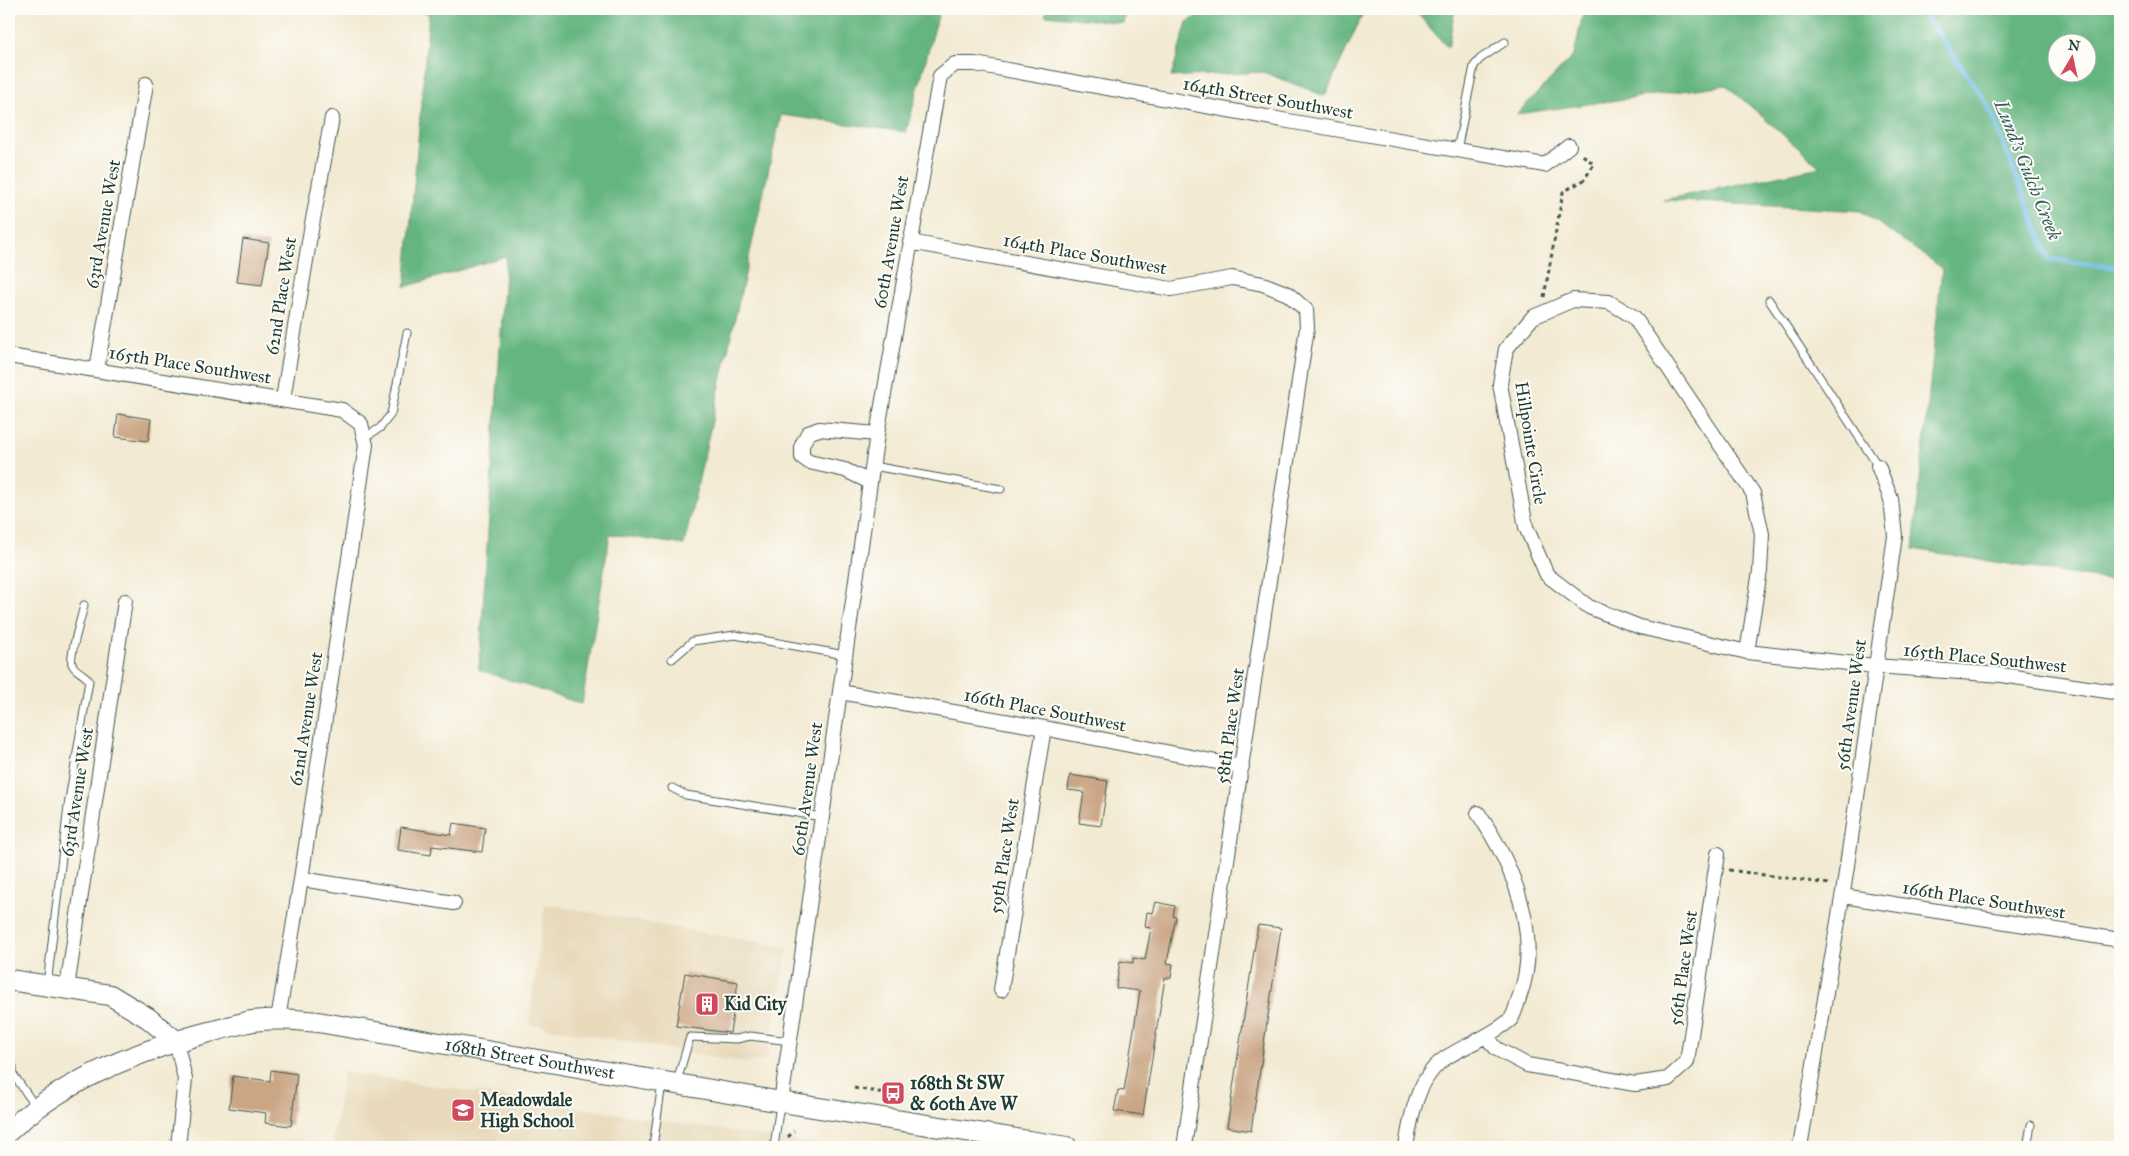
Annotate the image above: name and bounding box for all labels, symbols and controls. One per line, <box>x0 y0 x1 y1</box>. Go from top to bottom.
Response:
north arrow <box>2046 32 2096 82</box>
text: N <box>2067 36 2081 55</box>
street label: 164th Street Southwest <box>1181 72 1355 124</box>
water label: Lund's Gulch Creek <box>1989 96 2067 244</box>
street label: 63rd Avenue West <box>81 157 125 290</box>
street label: 60th Avenue West <box>868 173 914 310</box>
street label: 164th Place Southwest <box>1001 229 1169 279</box>
street label: 62nd Place West <box>261 235 301 357</box>
street label: 165th Place Southwest <box>107 341 273 389</box>
street label: Hillpointe Circle <box>1510 380 1552 506</box>
street label: 56th Avenue West <box>1831 637 1871 772</box>
street label: 165th Place Southwest <box>1902 638 2068 678</box>
street label: 62nd Avenue West <box>285 650 328 788</box>
street label: 58th Place West <box>1211 666 1249 785</box>
street label: 166th Place Southwest <box>962 683 1129 737</box>
street label: 60th Avenue West <box>787 720 827 857</box>
street label: 63rd Avenue West <box>56 725 98 858</box>
street label: 59th Place West <box>984 796 1024 915</box>
street label: 166th Place Southwest <box>1901 876 2068 924</box>
street label: 56th Place West <box>1664 908 1702 1027</box>
building icon: Kid City <box>694 991 720 1017</box>
place label: Kid City <box>724 993 788 1016</box>
street label: 168th Street Southwest <box>443 1033 617 1084</box>
place label: 168th St SW & 60th Ave W <box>910 1072 1018 1115</box>
bus stop icon: 168th St SW & 60th Ave W <box>880 1080 906 1106</box>
place label: Meadowdale High School <box>480 1089 575 1133</box>
school or university icon: Meadowdale High School <box>450 1097 476 1123</box>

